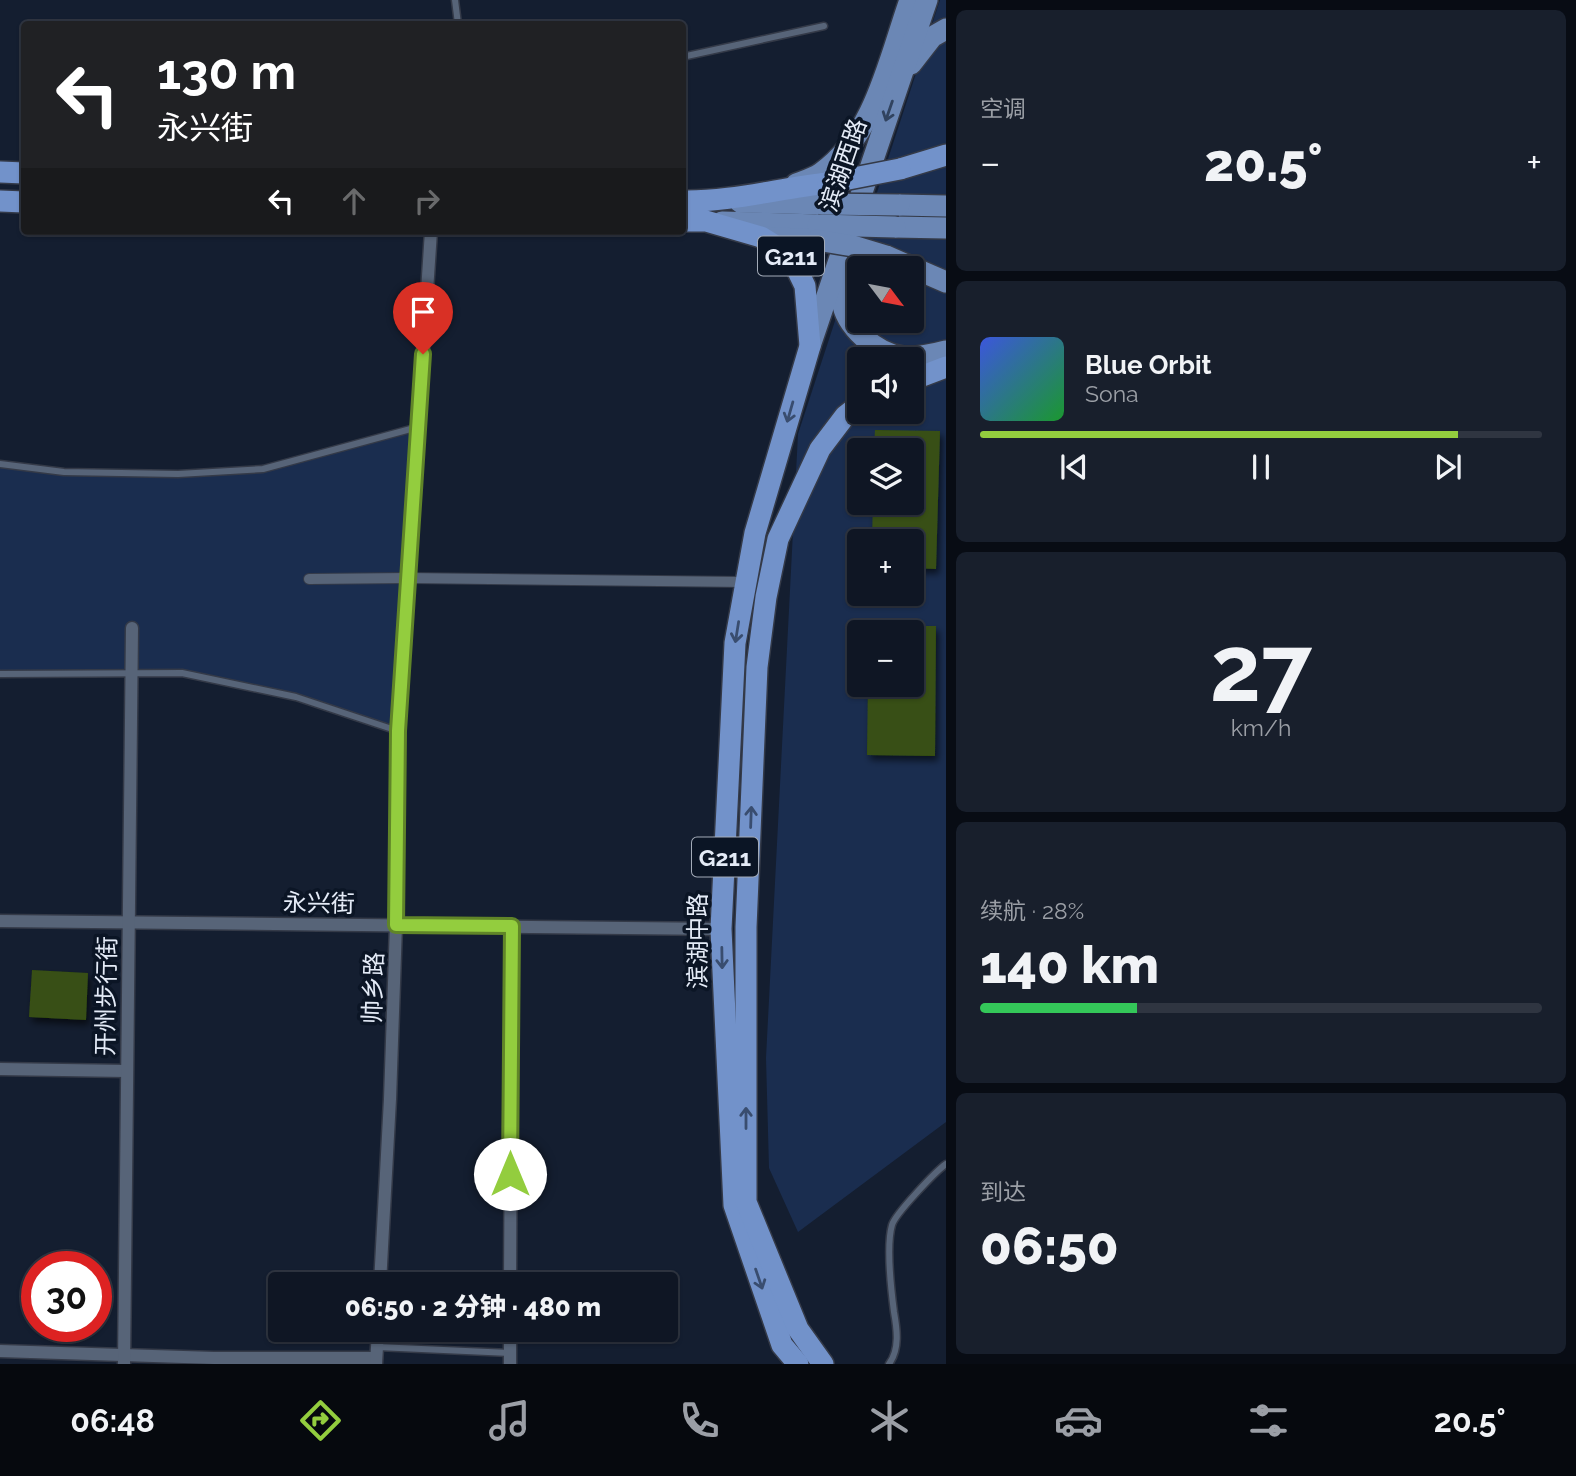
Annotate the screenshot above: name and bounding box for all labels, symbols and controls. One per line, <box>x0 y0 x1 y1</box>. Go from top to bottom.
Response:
text: 130 m <box>157 43 296 100</box>
icon: left <box>42 49 133 140</box>
text: 空调 <box>980 95 1026 122</box>
one-way arrow <box>882 100 895 122</box>
text: 永兴街 <box>157 109 253 146</box>
street label: 滨湖西路 <box>814 115 872 215</box>
text: 20.5° <box>1204 132 1323 193</box>
text: − <box>980 140 1000 185</box>
text: + <box>1526 140 1542 185</box>
icon: left <box>262 182 300 220</box>
icon: ahead <box>335 182 373 220</box>
icon: right <box>408 182 446 220</box>
road number: G211 <box>758 236 824 276</box>
north arrow <box>847 256 924 332</box>
map controls <box>847 256 924 697</box>
pin <box>393 282 453 354</box>
icon: arrive <box>404 293 442 331</box>
button: sound <box>847 347 924 424</box>
text: Blue Orbit <box>1085 350 1212 380</box>
text: Sona <box>1085 380 1139 407</box>
one-way arrow <box>783 401 796 423</box>
button: layers <box>847 438 924 515</box>
icon: previous <box>1055 448 1093 486</box>
icon: pause <box>1242 448 1280 486</box>
icon: next <box>1429 448 1467 486</box>
button: + <box>847 529 924 606</box>
text: 27 <box>1210 615 1312 722</box>
button: − <box>847 620 924 697</box>
one-way arrow <box>730 621 743 643</box>
text: km/h <box>1231 714 1291 741</box>
one-way arrow <box>745 806 758 829</box>
road number: G211 <box>692 838 758 876</box>
street label: 永兴街 <box>283 888 355 918</box>
street label: 滨湖中路 <box>683 893 712 989</box>
text: 续航 · 28% <box>980 897 1084 924</box>
text: 140 km <box>980 934 1159 995</box>
street label: 开州步行街 <box>90 936 122 1056</box>
one-way arrow <box>715 946 729 969</box>
street label: 帅乡路 <box>357 952 389 1024</box>
one-way arrow <box>739 1107 753 1130</box>
position arrow <box>473 1137 547 1211</box>
text: 到达 <box>980 1178 1026 1205</box>
text: 06:50 <box>980 1215 1119 1276</box>
speed limit sign: 30 <box>21 1251 112 1342</box>
one-way arrow <box>754 1267 766 1289</box>
text: 06:50 · 2 分钟 · 480 m <box>345 1292 601 1322</box>
icon: directions <box>296 1396 345 1445</box>
icon: music <box>485 1396 534 1445</box>
icon: phone <box>675 1396 724 1445</box>
icon: climate <box>865 1396 914 1445</box>
icon: car <box>1054 1396 1103 1445</box>
icon: filters <box>1244 1396 1293 1445</box>
text: 06:48 <box>70 1402 155 1439</box>
text: 20.5° <box>1434 1402 1506 1439</box>

